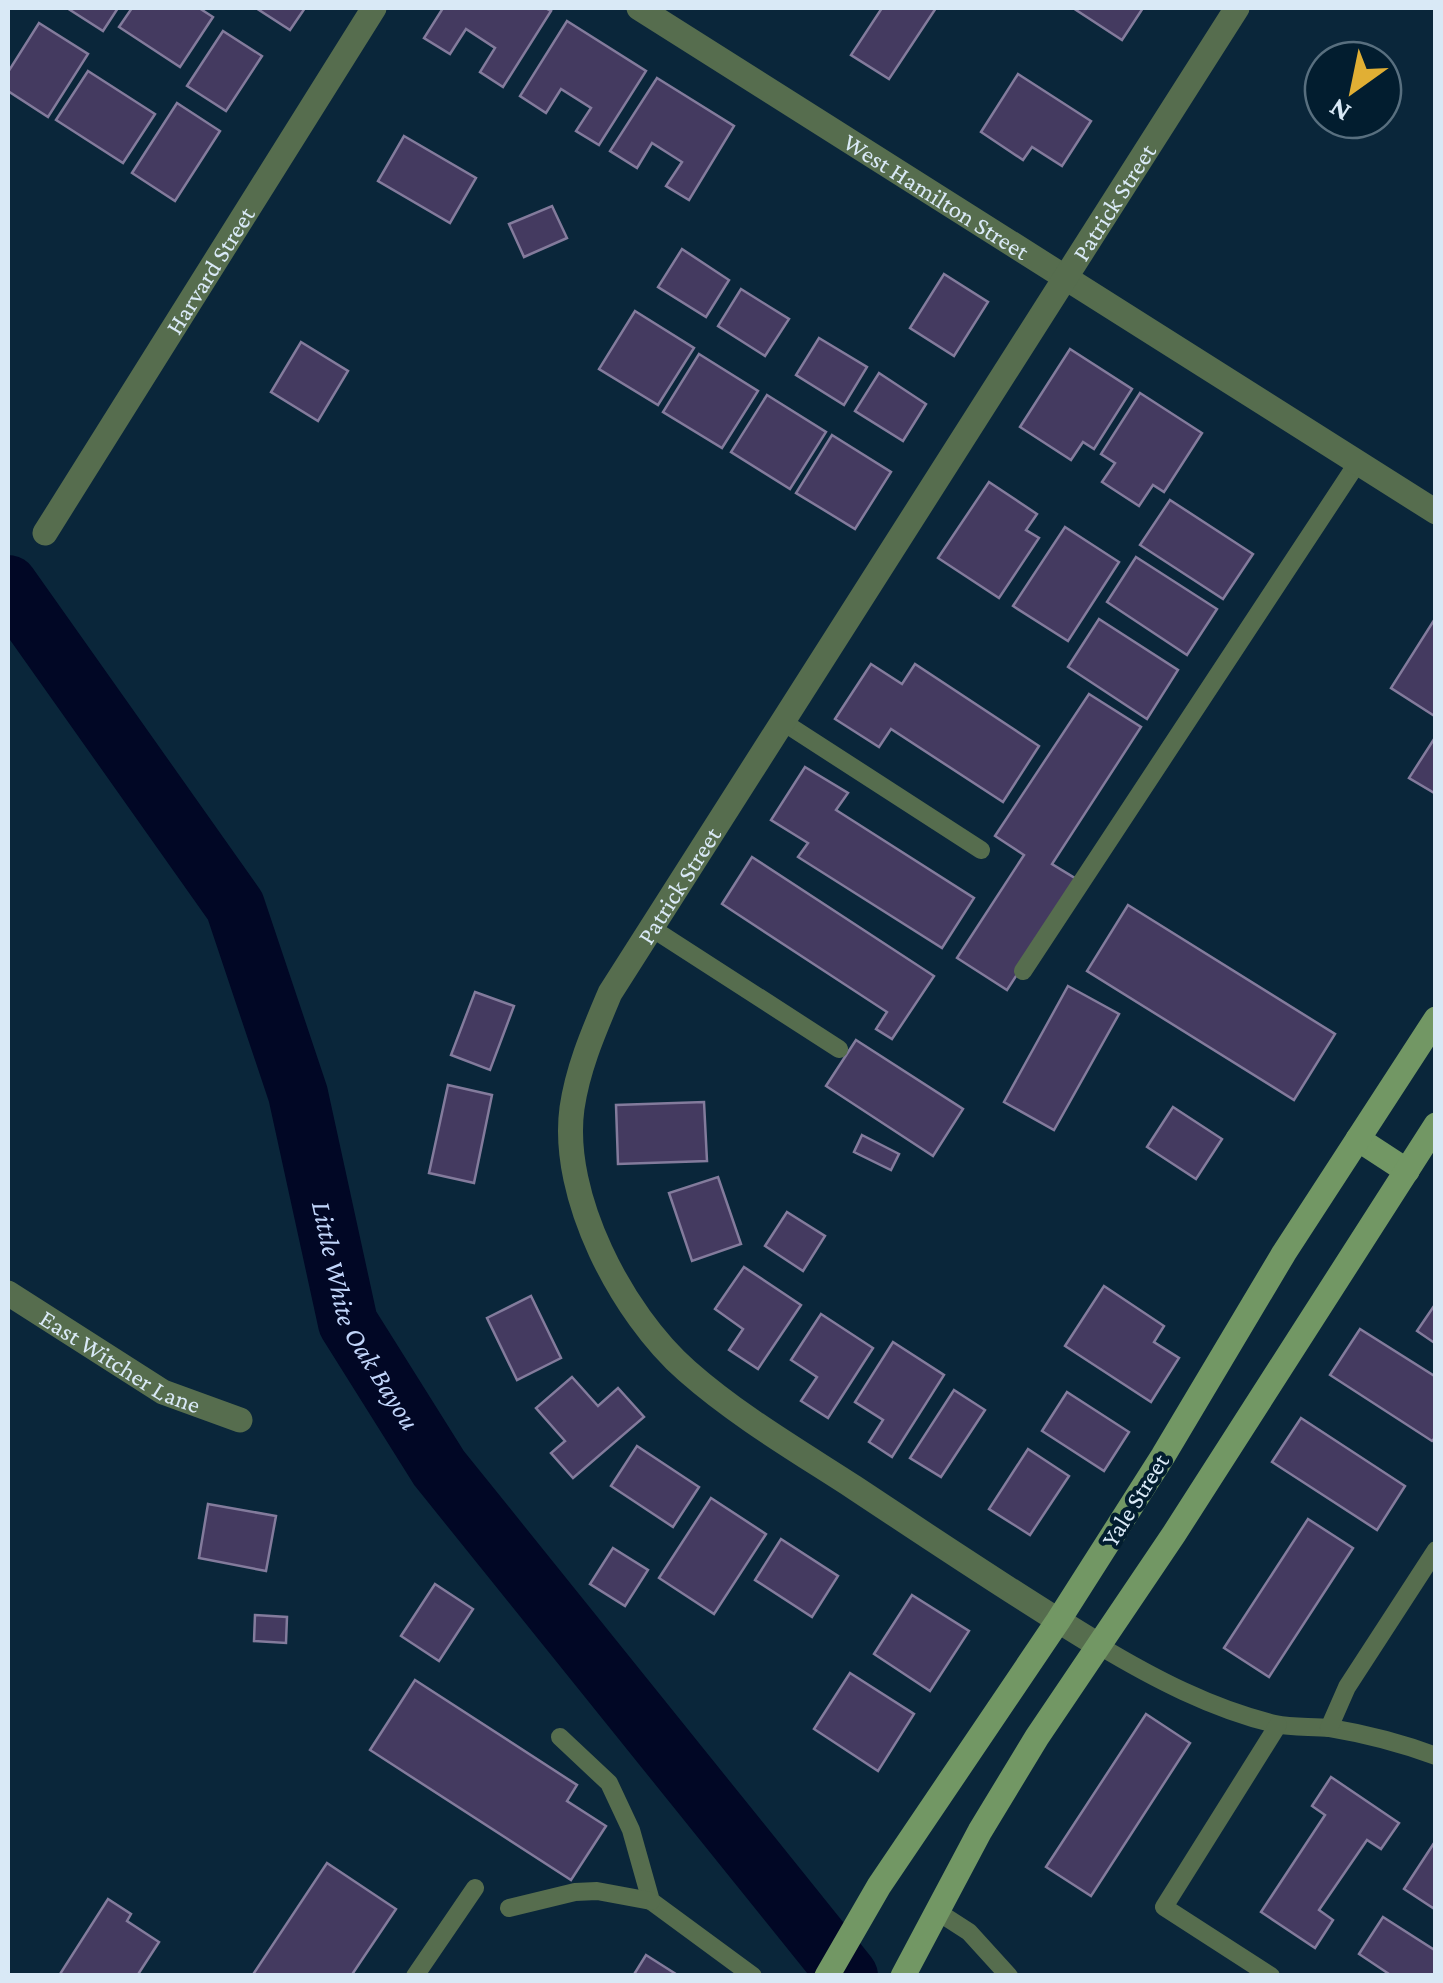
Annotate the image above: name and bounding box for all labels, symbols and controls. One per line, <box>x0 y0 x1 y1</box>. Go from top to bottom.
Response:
north arrow <box>1303 40 1403 140</box>
text: N <box>1323 92 1356 129</box>
street label: West Hamilton Street <box>839 127 1035 265</box>
street label: Patrick Street <box>1066 138 1161 265</box>
street label: Harvard Street <box>160 201 260 339</box>
street label: Patrick Street <box>631 821 726 949</box>
water label: Little White Oak Bayou <box>306 1198 426 1435</box>
street label: East Witcher Lane <box>35 1304 204 1418</box>
street label: Yale Street <box>1096 1448 1174 1551</box>

